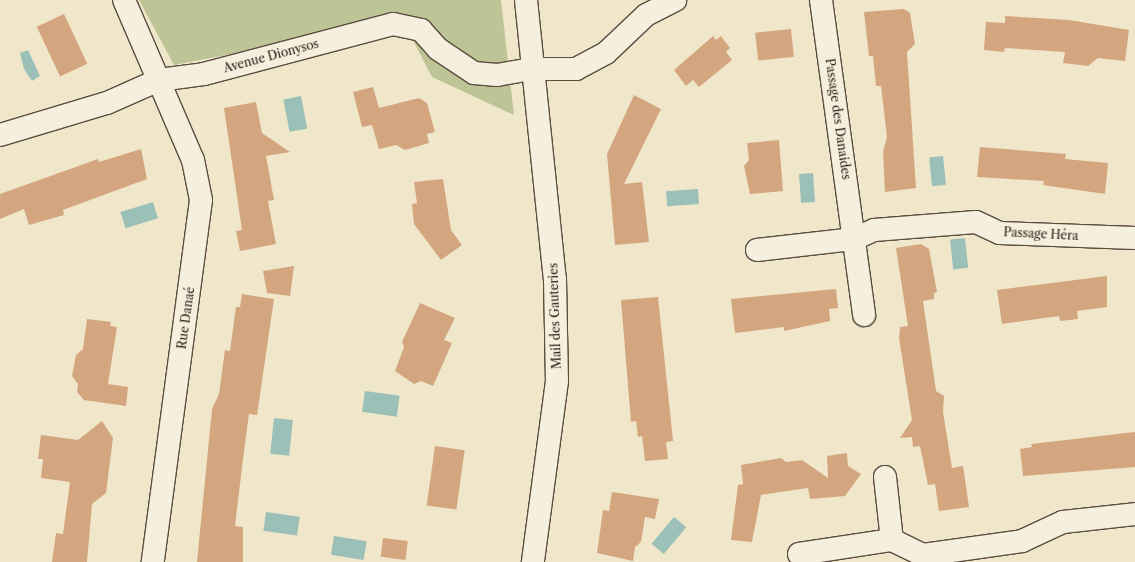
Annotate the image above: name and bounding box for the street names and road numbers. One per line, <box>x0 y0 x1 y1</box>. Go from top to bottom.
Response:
street label: Avenue Dionysos <box>222 36 320 76</box>
street label: Passage des Danaides <box>822 57 854 181</box>
street label: Passage Héra <box>1003 225 1079 243</box>
street label: Mail des Gauteries <box>546 263 564 369</box>
street label: Rue Danaé <box>175 286 197 350</box>

